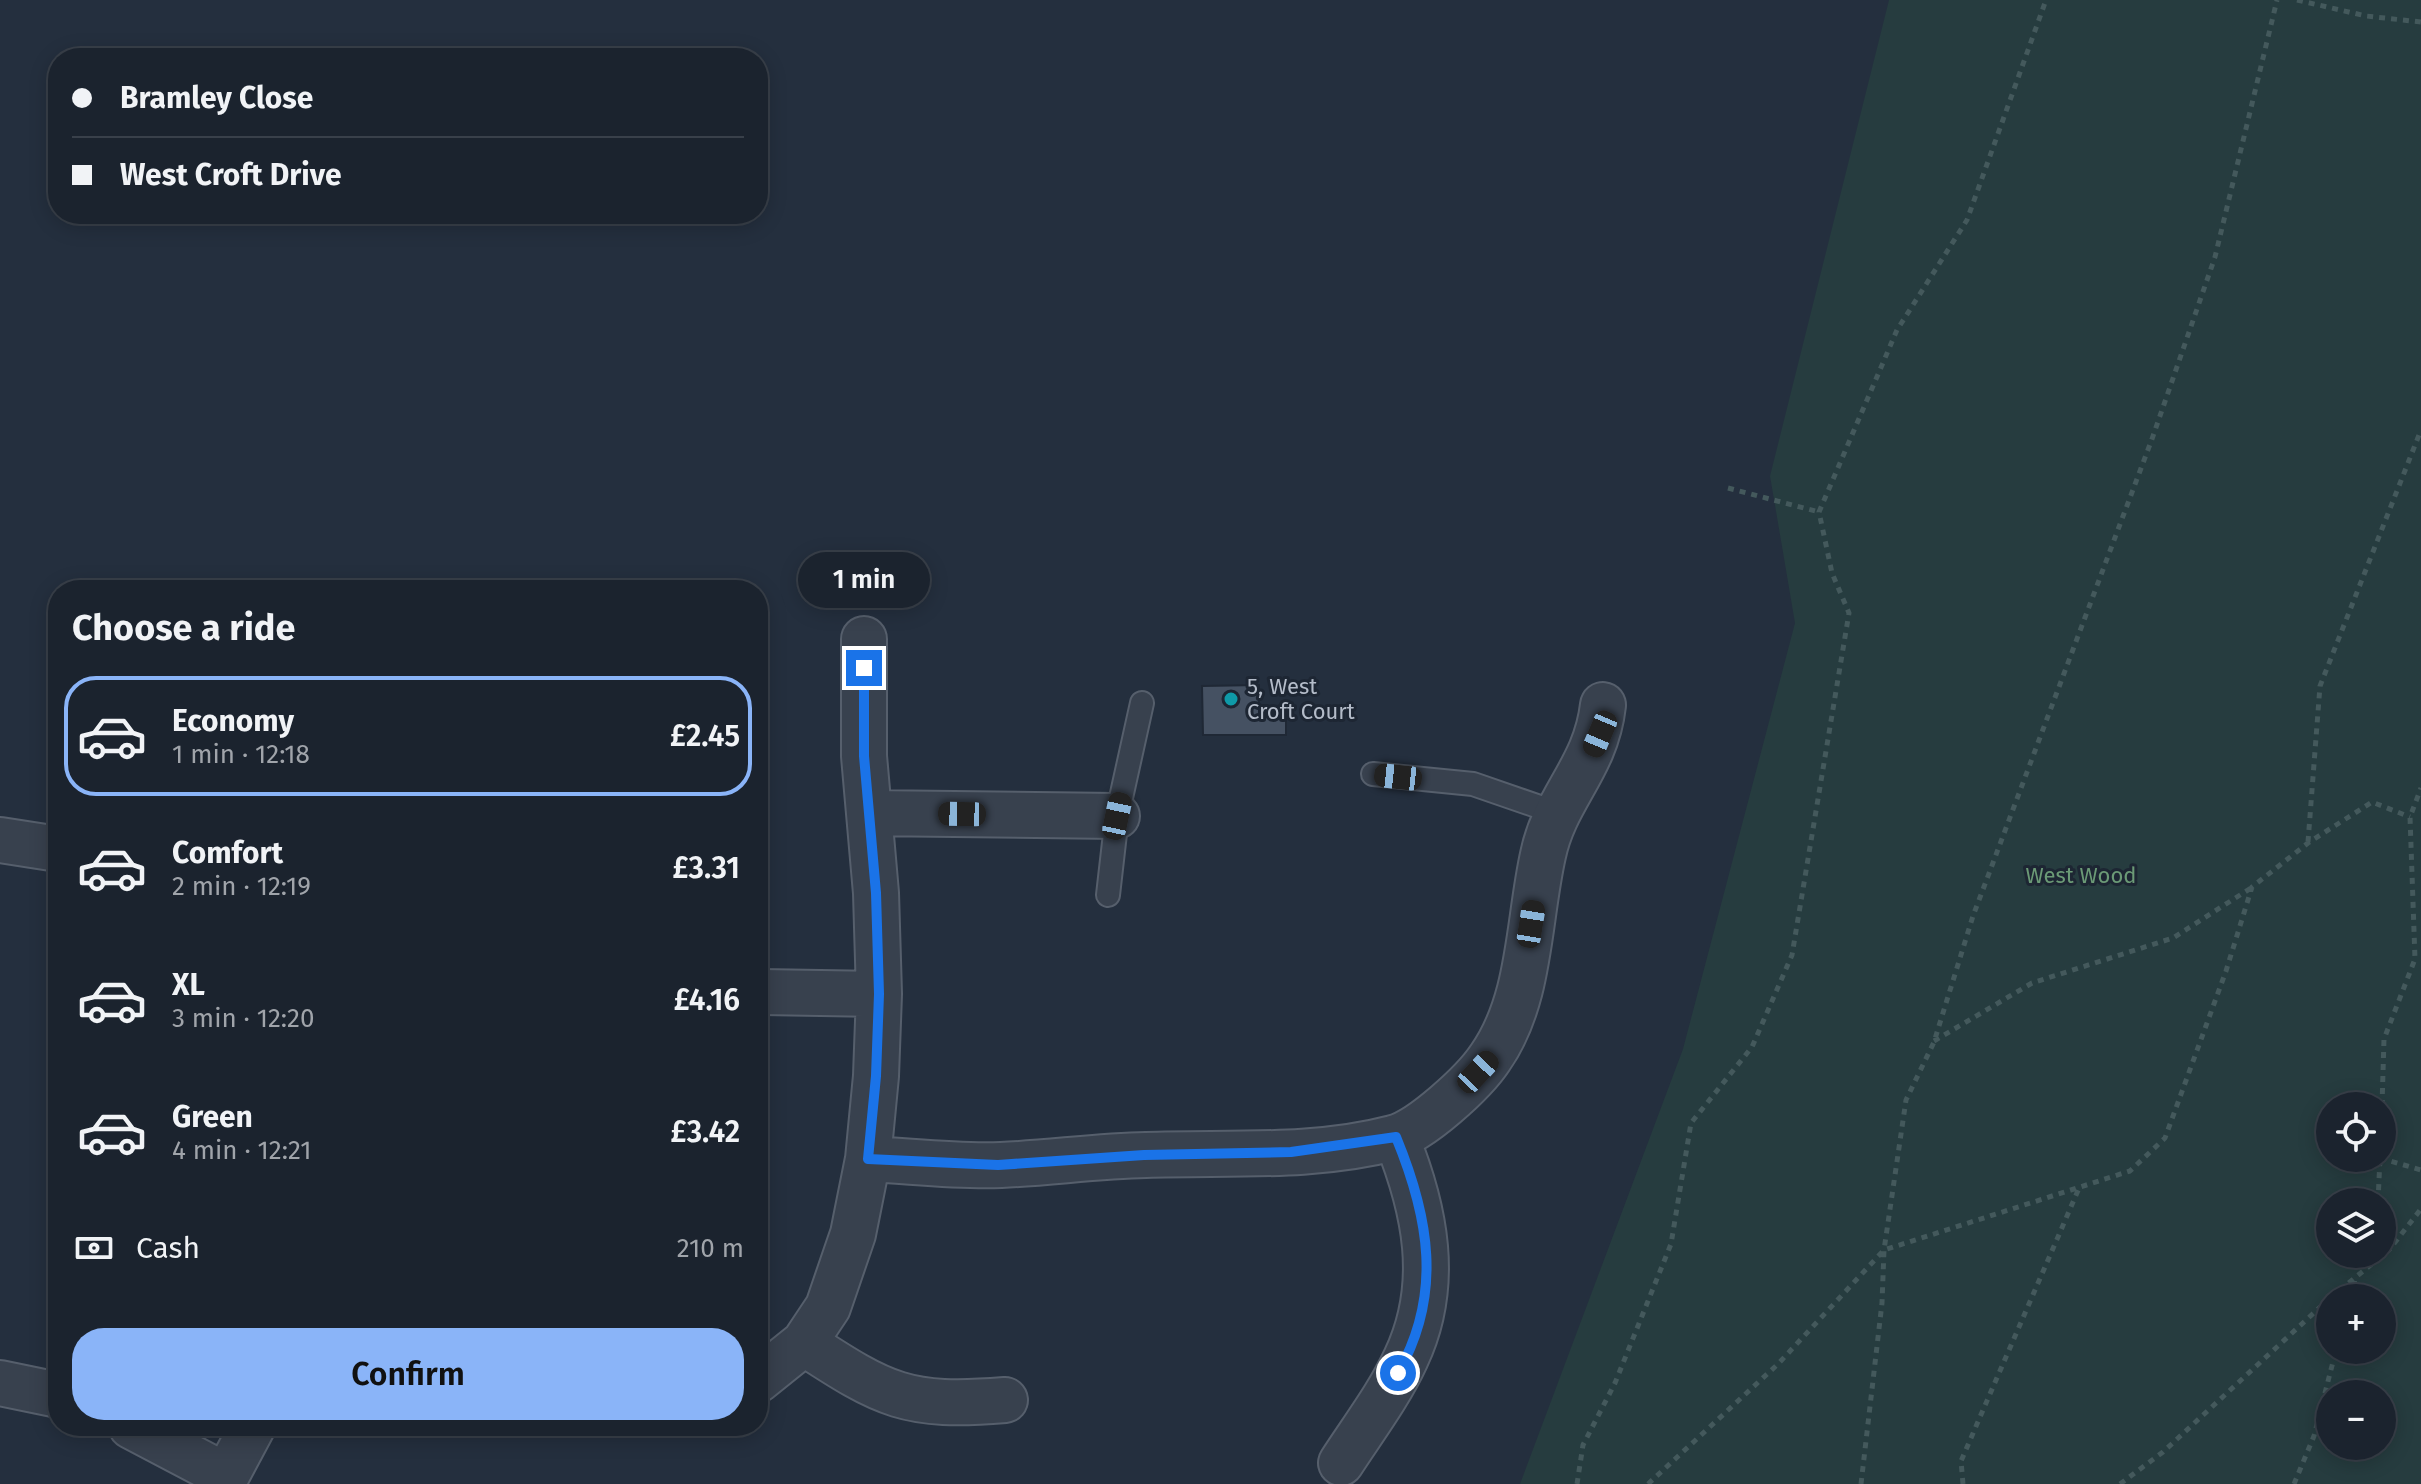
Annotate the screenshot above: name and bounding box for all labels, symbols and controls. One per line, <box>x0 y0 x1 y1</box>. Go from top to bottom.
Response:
text: Bramley Close <box>120 80 313 116</box>
text: West Croft Drive <box>120 157 342 193</box>
callout: 1 min <box>798 552 930 608</box>
text: 1 min <box>833 564 895 595</box>
text: Choose a ride <box>72 606 295 650</box>
route end <box>846 650 882 686</box>
place label: 5, West Croft Court <box>1247 673 1355 725</box>
marker: 5, West Croft Court <box>1222 690 1240 708</box>
icon: car <box>76 700 148 772</box>
text: Economy <box>172 703 294 739</box>
car <box>1580 707 1620 761</box>
text: £2.45 <box>670 718 740 754</box>
text: 1 min · 12:18 <box>172 739 310 770</box>
car <box>1373 763 1423 791</box>
car <box>1100 790 1134 842</box>
car <box>938 802 986 826</box>
icon: car <box>76 832 148 904</box>
text: Comfort <box>172 835 283 871</box>
text: £3.31 <box>672 850 740 886</box>
park label: West Wood <box>2026 862 2136 889</box>
text: 2 min · 12:19 <box>172 871 311 902</box>
car <box>1515 898 1547 950</box>
icon: car <box>76 964 148 1036</box>
text: XL <box>172 967 205 1003</box>
text: £4.16 <box>674 982 740 1018</box>
text: 3 min · 12:20 <box>172 1003 314 1034</box>
car <box>1453 1046 1503 1098</box>
map controls <box>2316 1092 2396 1460</box>
button: locate <box>2316 1092 2396 1172</box>
icon: car <box>76 1096 148 1168</box>
text: Green <box>172 1099 253 1135</box>
text: £3.42 <box>671 1114 740 1150</box>
text: 4 min · 12:21 <box>172 1135 311 1166</box>
button: layers <box>2316 1188 2396 1268</box>
icon: cash <box>72 1226 116 1270</box>
text: Cash <box>136 1230 200 1266</box>
text: 210 m <box>677 1233 744 1264</box>
button: + <box>2316 1284 2396 1364</box>
button: Confirm <box>72 1328 744 1420</box>
route start <box>1380 1355 1416 1391</box>
button: − <box>2316 1380 2396 1460</box>

